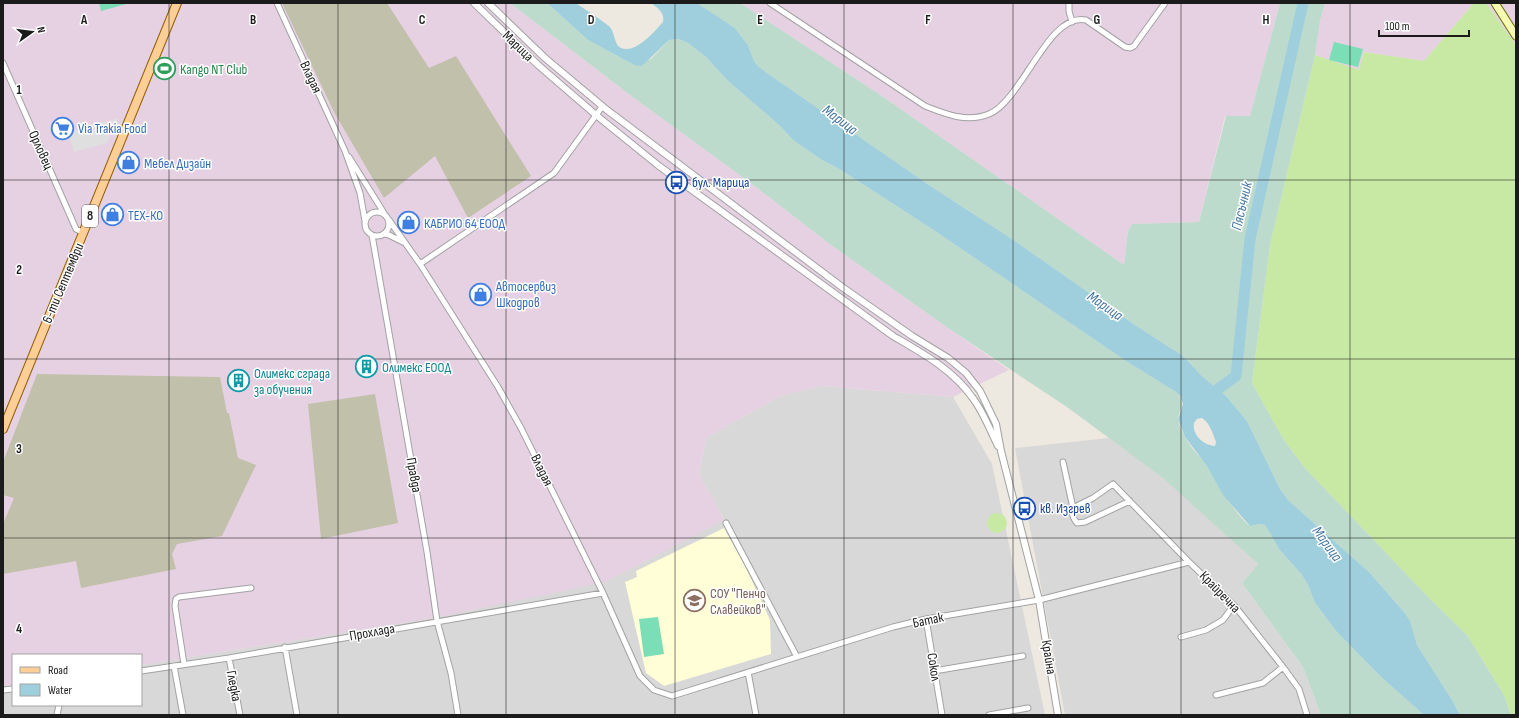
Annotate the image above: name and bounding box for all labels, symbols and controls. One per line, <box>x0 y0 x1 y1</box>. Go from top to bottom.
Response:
north arrow <box>12 12 52 52</box>
text: A <box>80 12 88 28</box>
text: B <box>250 12 256 28</box>
text: C <box>419 12 426 28</box>
text: D <box>588 12 595 28</box>
text: E <box>757 12 763 28</box>
text: F <box>925 12 931 28</box>
text: G <box>1094 12 1101 28</box>
text: H <box>1263 12 1270 28</box>
scale bar <box>1379 12 1469 38</box>
text: 100 m <box>1385 19 1410 34</box>
text: N <box>34 25 48 34</box>
street label: Марица <box>499 27 537 65</box>
sports icon: Kango NT Club <box>152 56 178 82</box>
street label: Владая <box>296 58 326 96</box>
place label: Kango NT Club <box>180 61 248 78</box>
text: 1 <box>16 82 22 98</box>
water label: Марица <box>819 101 861 139</box>
supermarket icon: Via Trakia Food <box>49 115 75 141</box>
place label: Via Trakia Food <box>78 120 147 137</box>
street label: Орловец <box>25 128 57 172</box>
shop icon: Мебел Дизайн <box>116 150 142 176</box>
place label: Мебел Дизайн <box>144 155 211 172</box>
bus stop icon: бул. Марица <box>663 169 689 195</box>
place label: бул. Марица <box>692 174 750 191</box>
water label: Пясъчник <box>1227 179 1257 232</box>
shop icon: ТЕХ-КО <box>100 202 126 228</box>
road number: 8 <box>82 205 98 227</box>
place label: ТЕХ-КО <box>128 207 163 224</box>
shop icon: КАБРИО 64 ЕООД <box>396 210 422 236</box>
place label: КАБРИО 64 ЕООД <box>424 215 506 232</box>
street label: 6-ти Септември <box>38 240 88 326</box>
text: 2 <box>16 262 22 278</box>
place label: Автосервиз Шкодров <box>495 278 556 311</box>
shop icon: Автосервиз Шкодров <box>468 281 494 307</box>
water label: Марица <box>1083 287 1127 325</box>
building icon: Олимекс ЕООД <box>353 354 379 380</box>
place label: Олимекс ЕООД <box>382 359 451 376</box>
place label: Олимекс сграда за обучения <box>254 365 330 398</box>
building icon: Олимекс сграда за обучения <box>225 368 251 394</box>
text: 3 <box>16 441 22 457</box>
street label: Владая <box>527 451 557 489</box>
street label: Правда <box>403 456 425 494</box>
bus stop icon: кв. Изгрев <box>1011 495 1037 521</box>
place label: кв. Изгрев <box>1040 500 1091 517</box>
water label: Марица <box>1308 523 1346 565</box>
street label: Крайречна <box>1196 568 1244 616</box>
place label: СОУ "Пенчо Славейков" <box>710 585 766 618</box>
school or university icon: СОУ "Пенчо Славейков" <box>682 588 708 614</box>
street label: Батак <box>911 608 946 632</box>
street label: Прохлада <box>348 620 396 644</box>
text: 4 <box>16 621 22 637</box>
street label: Крайна <box>1038 639 1060 675</box>
street label: Сокол <box>923 652 945 682</box>
legend <box>12 654 142 706</box>
text: Road <box>48 663 68 678</box>
street label: Гледка <box>223 669 245 703</box>
text: Water <box>48 683 72 698</box>

